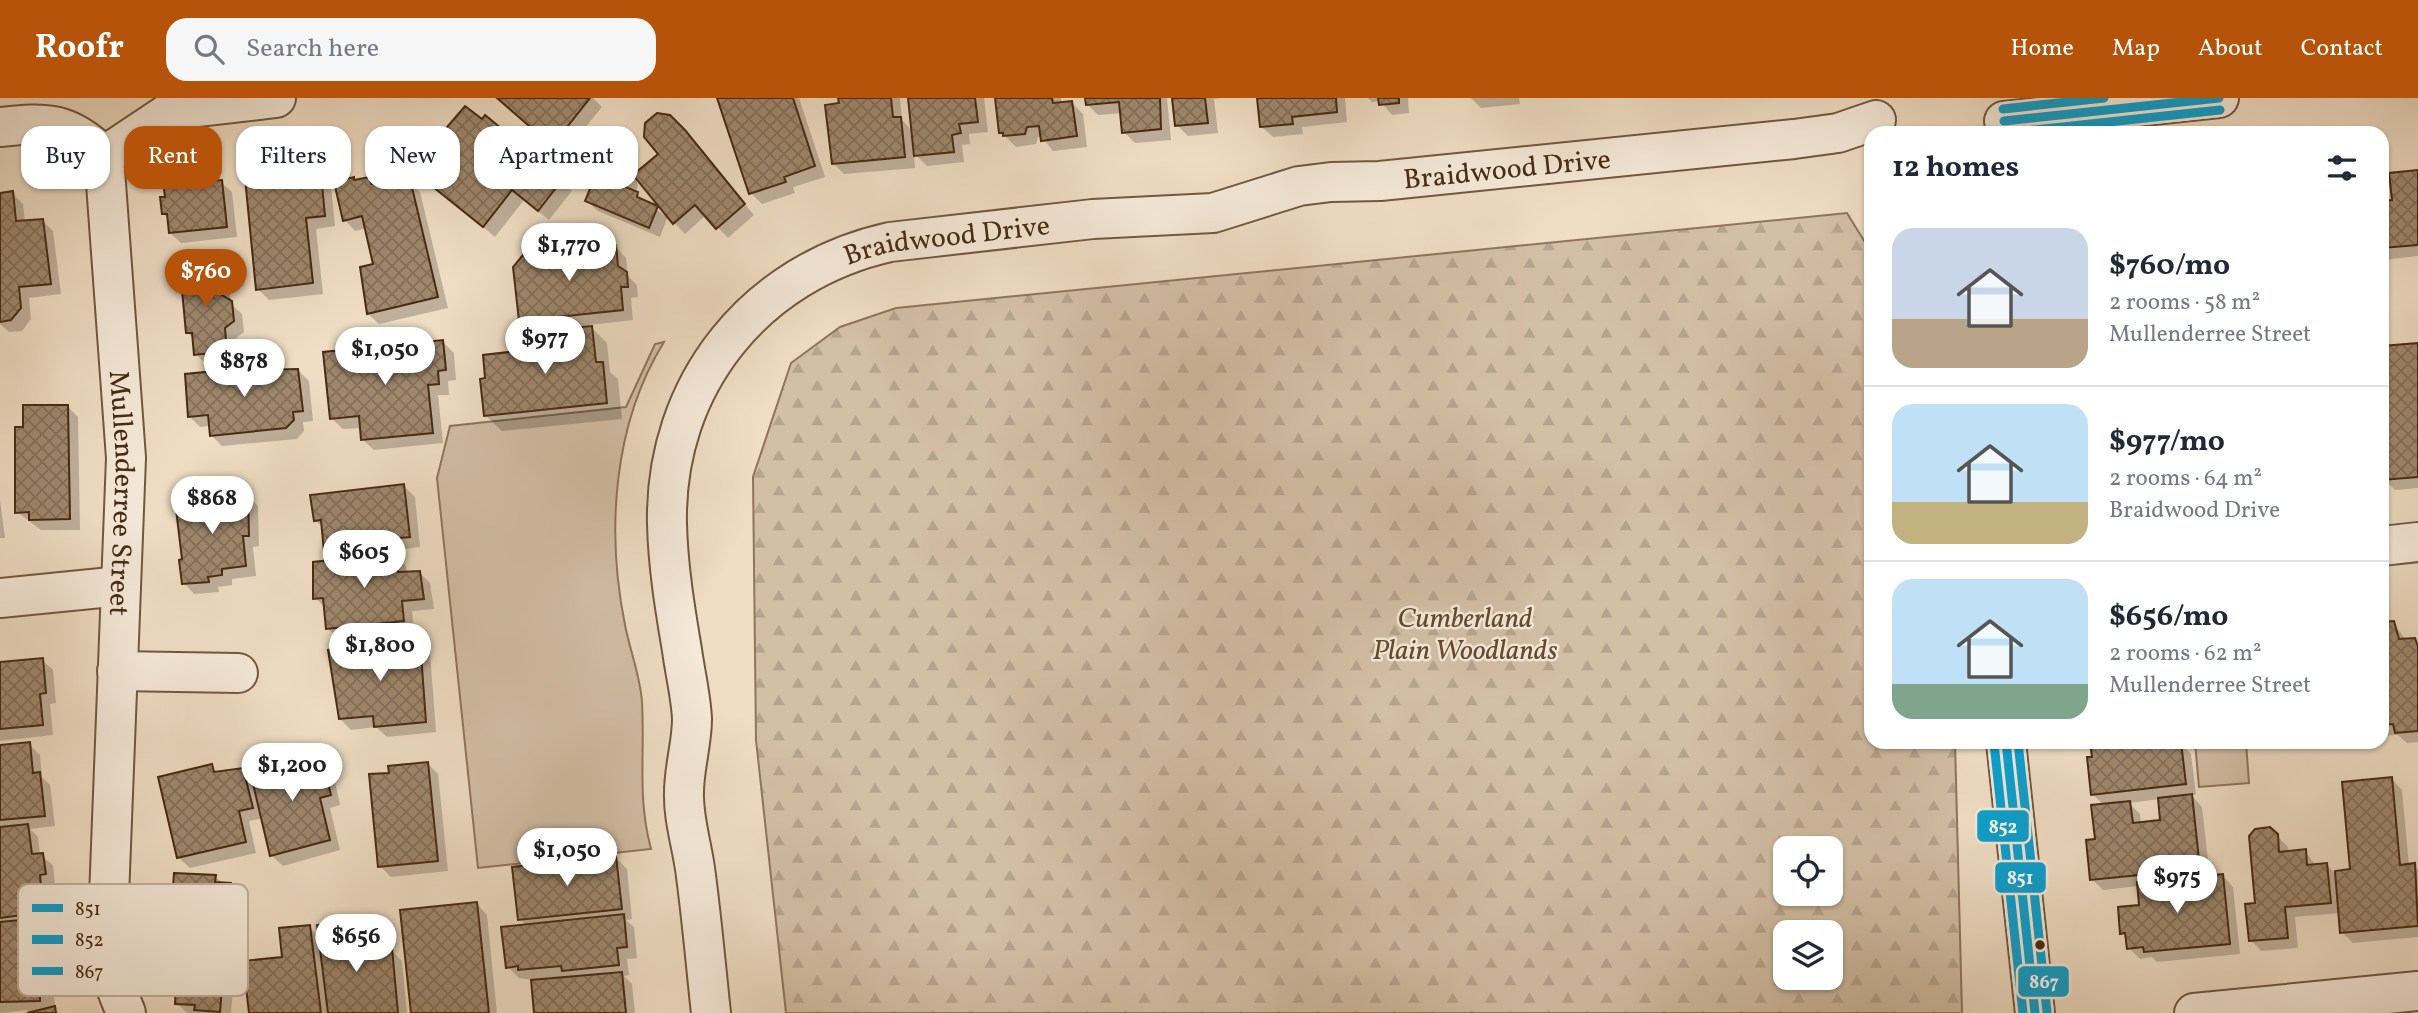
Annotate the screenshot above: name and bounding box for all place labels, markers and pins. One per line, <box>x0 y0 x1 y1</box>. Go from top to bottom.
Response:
pin: $1,770 <box>512 223 626 283</box>
pin: $760 <box>165 250 247 309</box>
pin: $977 <box>504 316 586 376</box>
pin: $1,050 <box>328 328 442 387</box>
pin: $878 <box>203 340 285 399</box>
pin: $868 <box>171 476 253 536</box>
pin: $605 <box>323 531 405 590</box>
pin: $1,800 <box>323 624 437 683</box>
pin: $1,200 <box>235 744 349 803</box>
pin: $1,050 <box>510 828 624 888</box>
pin: $975 <box>2136 856 2218 915</box>
pin: $656 <box>315 914 397 974</box>
unlabelled marker <box>2033 938 2047 952</box>

